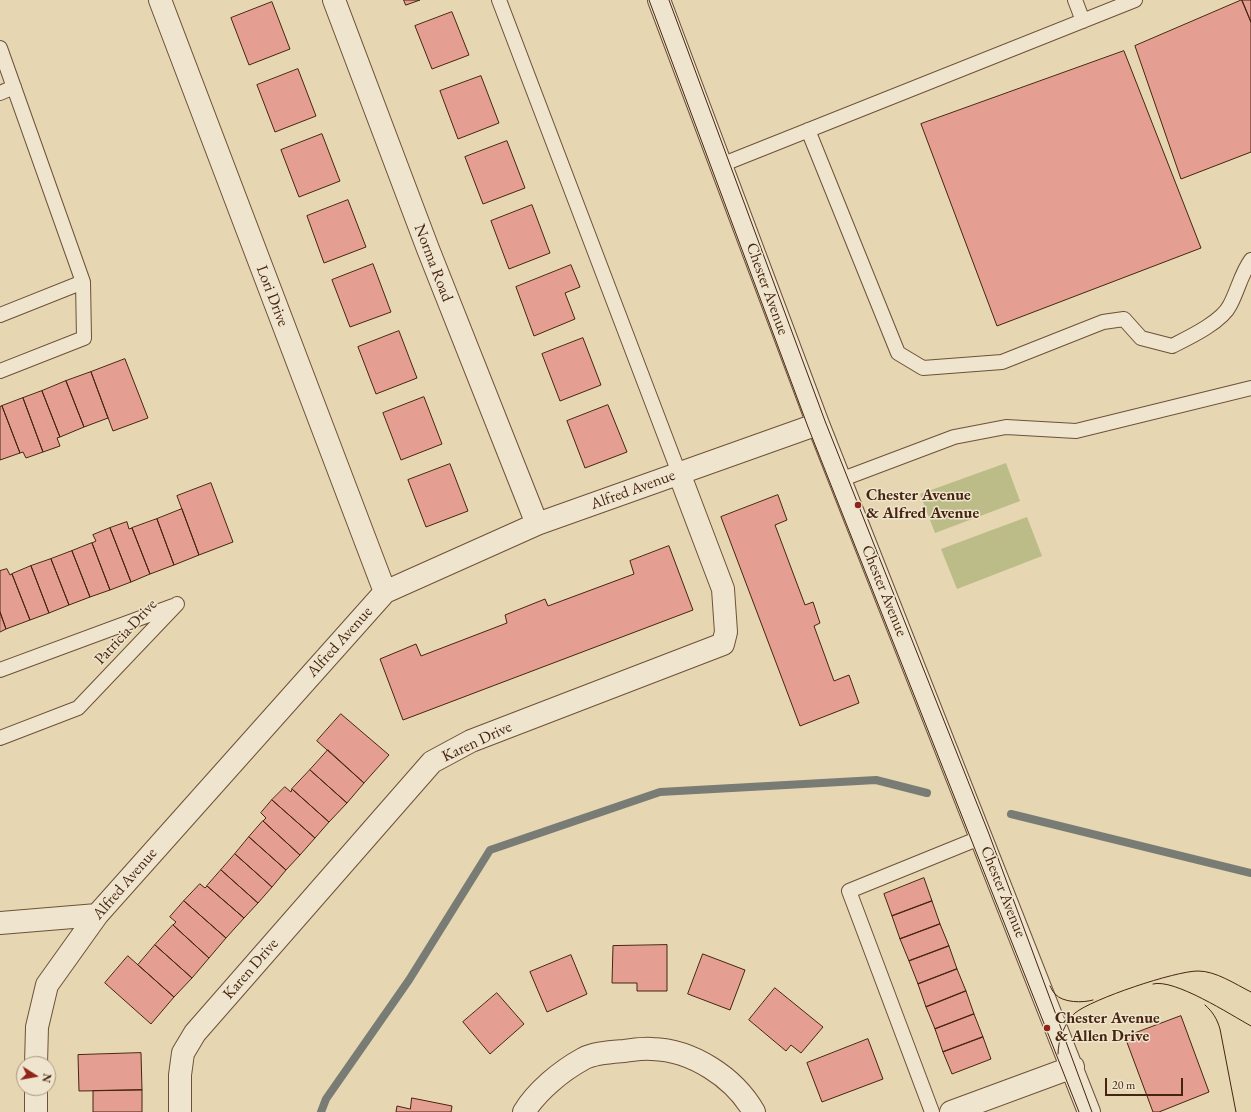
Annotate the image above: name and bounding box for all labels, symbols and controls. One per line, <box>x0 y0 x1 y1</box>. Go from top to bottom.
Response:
street label: Norma Road <box>409 222 457 304</box>
street label: Chester Avenue <box>741 240 793 338</box>
street label: Lori Drive <box>252 263 292 329</box>
street label: Alfred Avenue <box>588 466 678 514</box>
place label: Chester Avenue & Alfred Avenue <box>866 486 979 524</box>
marker: Chester Avenue & Alfred Avenue <box>853 500 863 510</box>
street label: Chester Avenue <box>857 543 911 639</box>
street label: Patricia Drive <box>91 595 161 669</box>
street label: Alfred Avenue <box>303 603 377 681</box>
street label: Karen Drive <box>439 718 515 766</box>
street label: Alfred Avenue <box>89 844 161 924</box>
street label: Chester Avenue <box>976 844 1030 940</box>
street label: Karen Drive <box>219 935 283 1003</box>
place label: Chester Avenue & Allen Drive <box>1055 1009 1160 1047</box>
marker: Chester Avenue & Allen Drive <box>1042 1023 1052 1033</box>
north arrow <box>16 1056 56 1096</box>
scale bar <box>1107 1070 1185 1096</box>
text: N <box>39 1072 55 1084</box>
text: 20 m <box>1112 1077 1135 1093</box>

